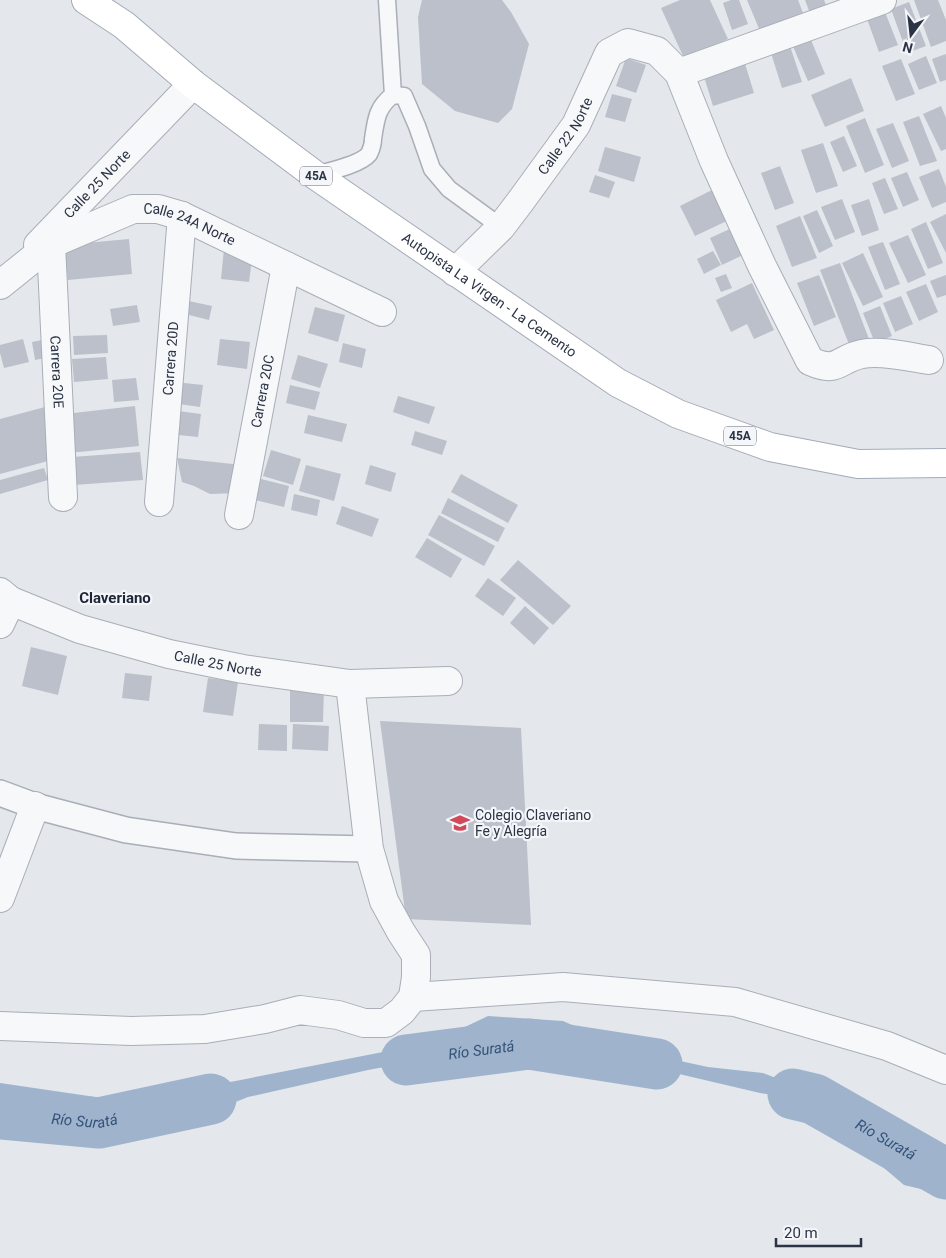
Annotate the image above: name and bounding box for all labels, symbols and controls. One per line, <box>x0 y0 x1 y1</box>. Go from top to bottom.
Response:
north arrow <box>886 10 936 60</box>
text: N <box>901 39 914 57</box>
street label: Calle 22 Norte <box>535 95 596 178</box>
street label: Calle 25 Norte <box>60 146 134 221</box>
road number: 45A <box>300 167 332 186</box>
street label: Calle 24A Norte <box>143 201 238 248</box>
street label: Autopista La Virgen - La Cemento <box>399 229 580 360</box>
street label: Carrera 20D <box>160 321 181 396</box>
street label: Carrera 20E <box>47 335 67 409</box>
street label: Carrera 20C <box>248 353 277 429</box>
road number: 45A <box>724 426 756 446</box>
district label: Claveriano <box>79 589 151 607</box>
street label: Calle 25 Norte <box>173 647 263 680</box>
place label: Colegio Claveriano Fe y Alegría <box>475 807 591 839</box>
school or university icon: Colegio Claveriano Fe y Alegría <box>449 812 471 834</box>
water label: Río Suratá <box>447 1037 516 1063</box>
water label: Río Suratá <box>51 1110 119 1132</box>
water label: Río Suratá <box>852 1115 919 1164</box>
scale bar <box>776 1216 861 1248</box>
text: 20 m <box>784 1224 818 1242</box>

